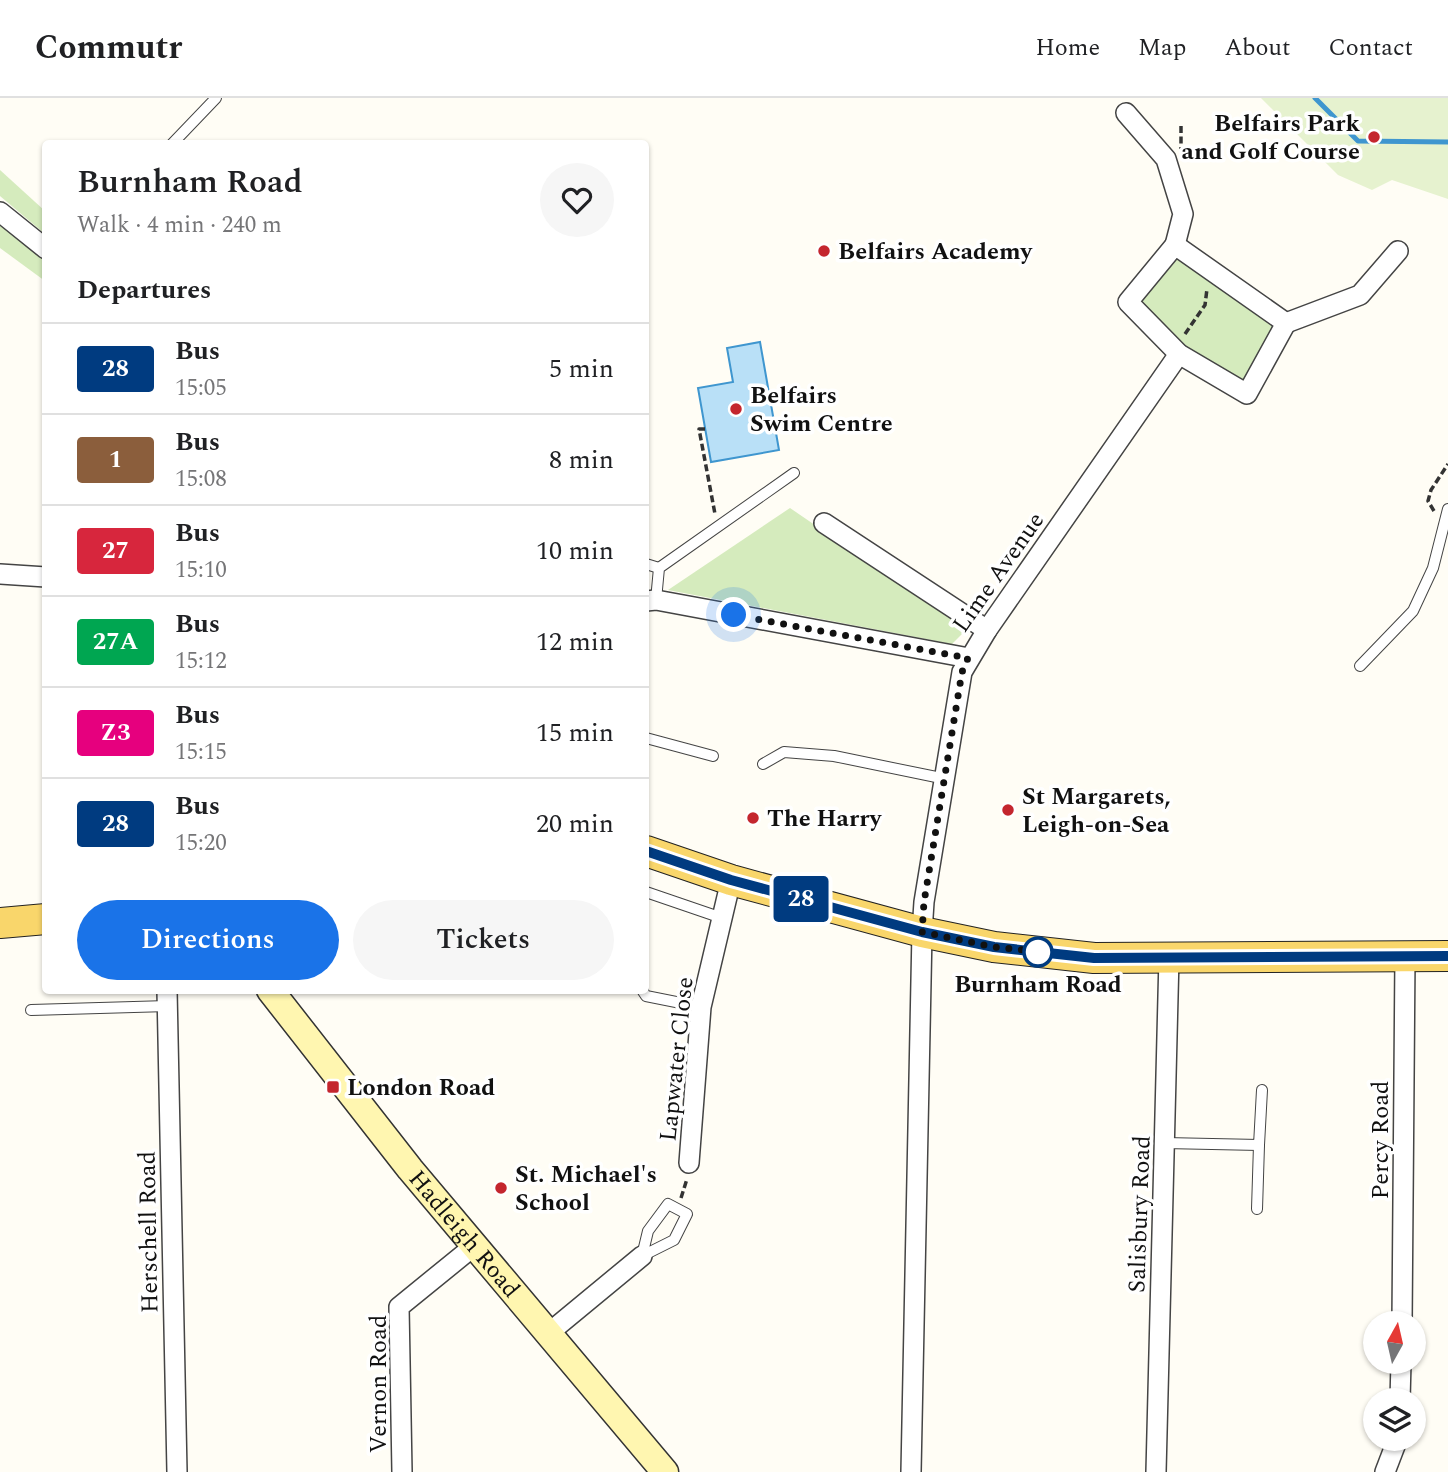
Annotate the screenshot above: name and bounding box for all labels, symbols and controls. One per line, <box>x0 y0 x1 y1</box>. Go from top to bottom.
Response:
text: Commutr <box>35 23 182 73</box>
text: Home <box>1035 30 1100 66</box>
text: Map <box>1138 30 1186 66</box>
text: About <box>1224 30 1290 66</box>
text: Contact <box>1328 30 1413 66</box>
place label: Belfairs Park and Golf Course <box>1182 106 1361 170</box>
marker: Belfairs Park and Golf Course <box>1366 129 1382 145</box>
text: Burnham Road <box>77 157 303 207</box>
button: heart <box>540 163 614 237</box>
text: Walk · 4 min · 240 m <box>77 208 282 243</box>
place label: Belfairs Academy <box>838 234 1033 270</box>
marker: Belfairs Academy <box>816 243 832 259</box>
text: Departures <box>77 270 211 310</box>
text: Bus <box>175 331 220 371</box>
text: 5 min <box>549 349 614 389</box>
text: 28 <box>102 351 129 387</box>
text: 15:05 <box>175 371 227 406</box>
place label: Belfairs Swim Centre <box>750 378 893 442</box>
marker: Belfairs Swim Centre <box>728 401 744 417</box>
text: Bus <box>175 422 220 462</box>
text: 8 min <box>549 440 614 480</box>
text: 1 <box>109 442 122 478</box>
text: 15:08 <box>175 462 227 497</box>
street label: Lime Avenue <box>944 505 1054 640</box>
text: Bus <box>175 513 220 553</box>
text: 10 min <box>536 531 614 571</box>
text: 27 <box>102 533 129 569</box>
text: 15:10 <box>175 553 227 588</box>
your location <box>716 597 751 632</box>
text: Bus <box>175 604 220 644</box>
text: 12 min <box>536 622 614 662</box>
text: 27A <box>93 624 138 660</box>
text: 15:12 <box>175 644 227 679</box>
text: Bus <box>175 695 220 735</box>
text: 15 min <box>536 713 614 753</box>
text: Z3 <box>100 715 131 751</box>
text: 15:15 <box>175 735 227 770</box>
place label: St Margarets, Leigh-on-Sea <box>1022 779 1171 843</box>
text: Bus <box>175 786 220 826</box>
place label: The Harry <box>767 801 883 837</box>
marker: St Margarets, Leigh-on-Sea <box>1000 802 1016 818</box>
text: 20 min <box>536 804 614 844</box>
text: 28 <box>102 806 129 842</box>
marker: The Harry <box>745 810 761 826</box>
text: 15:20 <box>175 826 227 861</box>
line badge: 28 <box>770 876 832 922</box>
text: 28 <box>788 881 814 917</box>
button: Directions <box>77 900 339 980</box>
button: Tickets <box>353 900 614 980</box>
marker: Burnham Road <box>1023 937 1053 967</box>
place label: Burnham Road <box>954 967 1122 1003</box>
street label: Lapwater Close <box>650 975 704 1143</box>
place label: London Road <box>347 1070 495 1106</box>
marker: London Road <box>325 1079 341 1095</box>
street label: Percy Road <box>1363 1080 1399 1200</box>
street label: Salisbury Road <box>1119 1135 1161 1293</box>
street label: Herschell Road <box>130 1151 168 1313</box>
place label: St. Michael's School <box>515 1157 657 1221</box>
street label: Hadleigh Road <box>399 1163 528 1306</box>
marker: St. Michael's School <box>493 1180 509 1196</box>
north arrow <box>1363 1311 1426 1374</box>
map controls <box>1363 1311 1426 1451</box>
street label: Vernon Road <box>361 1315 397 1453</box>
button: layers <box>1363 1388 1426 1451</box>

